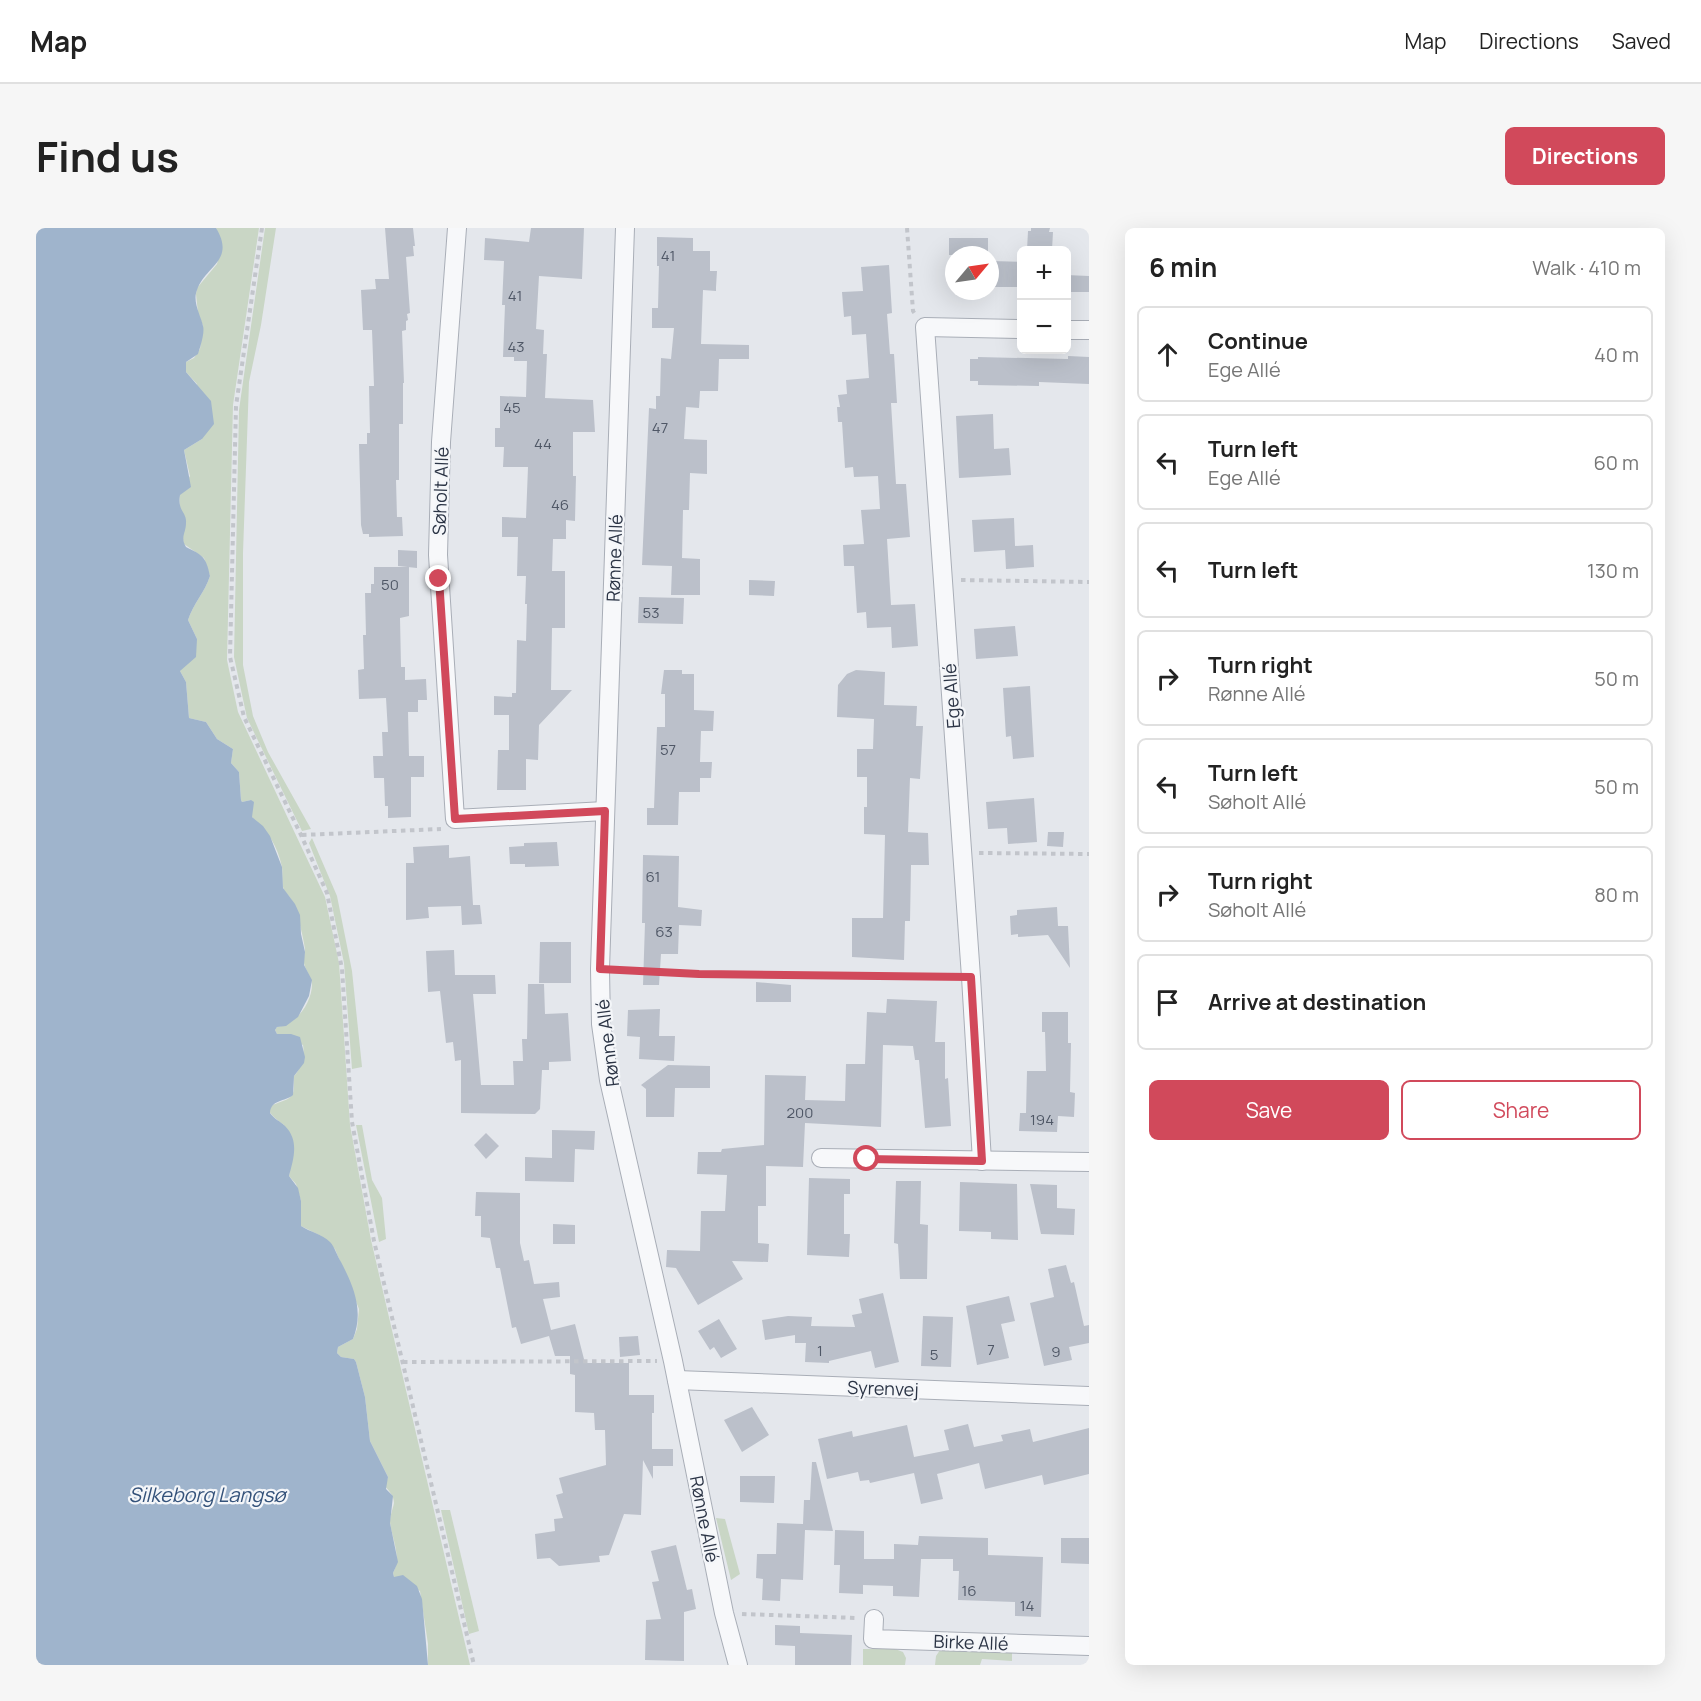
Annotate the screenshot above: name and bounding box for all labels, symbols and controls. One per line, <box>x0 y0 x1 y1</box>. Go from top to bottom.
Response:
text: Map <box>30 22 87 60</box>
text: Map <box>1405 27 1446 55</box>
text: Directions <box>1479 27 1579 55</box>
text: Saved <box>1612 27 1671 55</box>
text: Find us <box>36 127 179 185</box>
button: Directions <box>1505 127 1665 185</box>
house number: 41 <box>661 245 675 266</box>
north arrow <box>945 246 999 300</box>
map controls <box>1017 246 1071 354</box>
button: + <box>1017 246 1071 300</box>
text: 6 min <box>1149 249 1217 285</box>
text: Walk · 410 m <box>1532 254 1641 281</box>
house number: 41 <box>508 285 522 306</box>
button: − <box>1017 300 1071 354</box>
text: Continue <box>1208 326 1308 356</box>
house number: 43 <box>507 336 525 357</box>
icon: ahead <box>1151 338 1184 371</box>
text: 40 m <box>1594 341 1639 368</box>
text: Ege Allé <box>1208 356 1281 383</box>
house number: 45 <box>503 397 521 418</box>
house number: 47 <box>652 417 668 438</box>
house number: 44 <box>534 433 552 454</box>
text: Turn left <box>1208 434 1298 464</box>
street label: Søholt Allé <box>426 446 454 536</box>
icon: left <box>1151 446 1184 479</box>
text: 60 m <box>1593 449 1639 476</box>
text: Ege Allé <box>1208 464 1281 491</box>
house number: 46 <box>551 494 569 515</box>
street label: Rønne Allé <box>600 514 628 602</box>
icon: left <box>1151 554 1184 587</box>
text: Turn left <box>1208 555 1298 585</box>
text: 130 m <box>1587 557 1639 584</box>
route end <box>425 565 451 591</box>
house number: 50 <box>381 574 399 595</box>
house number: 53 <box>643 602 659 623</box>
text: Turn right <box>1208 650 1313 680</box>
icon: right <box>1151 662 1184 695</box>
street label: Ege Allé <box>937 663 965 729</box>
text: 50 m <box>1594 665 1639 692</box>
text: Rønne Allé <box>1208 680 1306 707</box>
house number: 57 <box>660 739 676 760</box>
text: Turn left <box>1208 758 1298 788</box>
icon: left <box>1151 770 1184 803</box>
text: 50 m <box>1594 773 1639 800</box>
text: Søholt Allé <box>1208 788 1306 815</box>
house number: 61 <box>646 866 660 887</box>
text: Turn right <box>1208 866 1313 896</box>
icon: right <box>1151 878 1184 911</box>
text: 80 m <box>1594 881 1639 908</box>
text: Søholt Allé <box>1208 896 1306 923</box>
house number: 63 <box>655 921 673 942</box>
icon: arrive <box>1151 986 1184 1019</box>
text: Arrive at destination <box>1208 987 1426 1017</box>
street label: Rønne Allé <box>590 998 624 1088</box>
button: Save <box>1149 1080 1389 1140</box>
button: Share <box>1401 1080 1641 1140</box>
house number: 200 <box>787 1102 813 1123</box>
house number: 194 <box>1030 1109 1054 1130</box>
route start <box>853 1145 879 1171</box>
house number: 7 <box>987 1339 995 1360</box>
house number: 1 <box>817 1340 823 1361</box>
house number: 9 <box>1051 1341 1061 1362</box>
house number: 5 <box>930 1344 938 1365</box>
street label: Syrenvej <box>847 1375 919 1401</box>
street label: Rønne Allé <box>685 1474 725 1564</box>
water label: Silkeborg Langsø <box>129 1481 288 1508</box>
house number: 16 <box>961 1580 977 1601</box>
house number: 14 <box>1020 1595 1034 1616</box>
street label: Birke Allé <box>933 1629 1009 1655</box>

